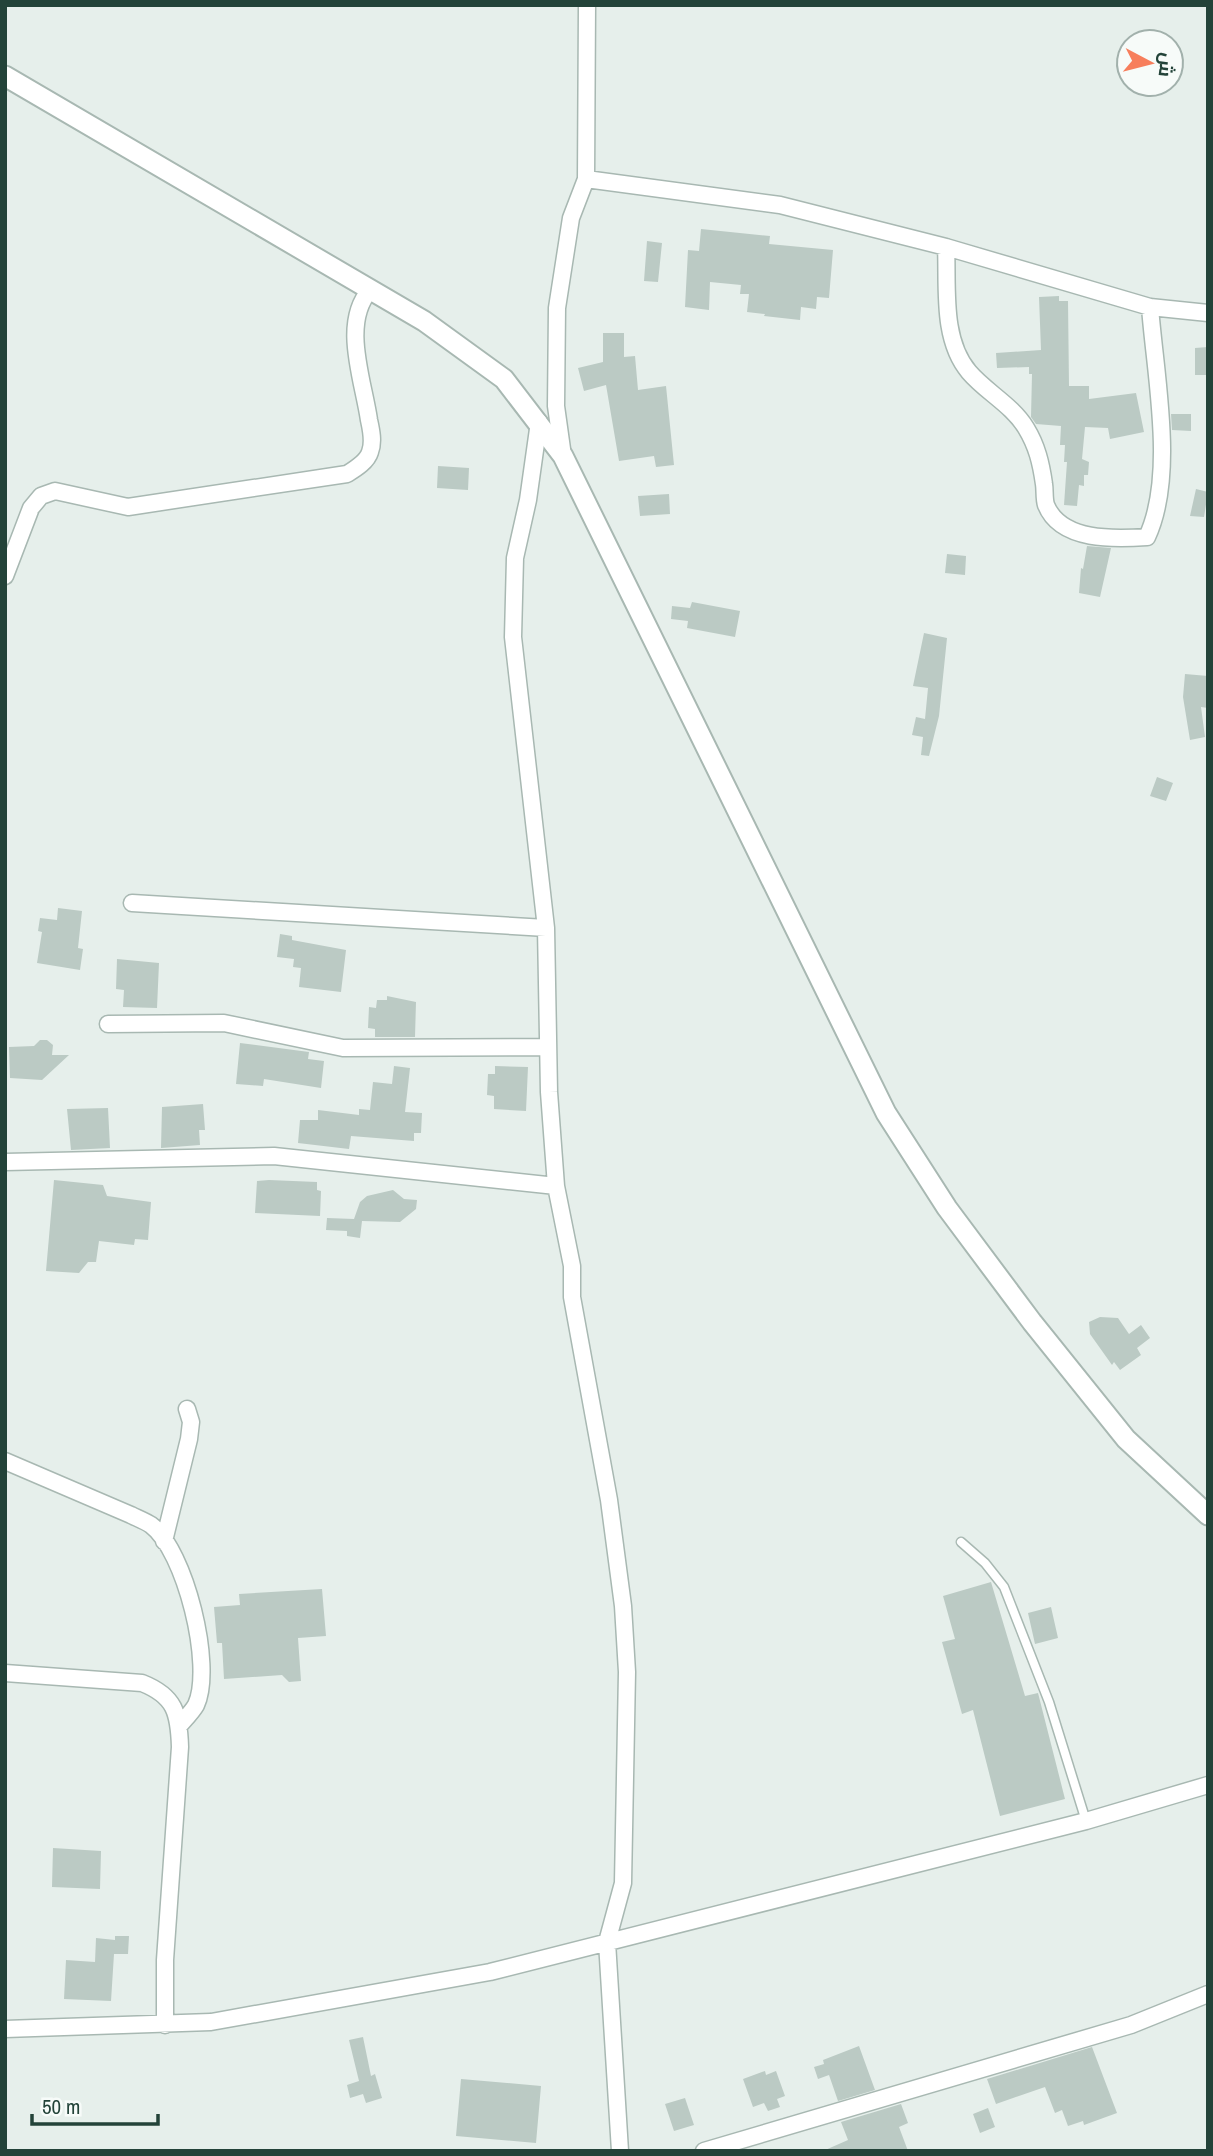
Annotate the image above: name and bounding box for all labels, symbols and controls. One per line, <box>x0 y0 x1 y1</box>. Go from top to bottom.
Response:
north arrow <box>1115 28 1185 98</box>
text: ش <box>1152 51 1181 79</box>
scale bar <box>32 2082 158 2126</box>
text: 50 m <box>42 2092 80 2121</box>

